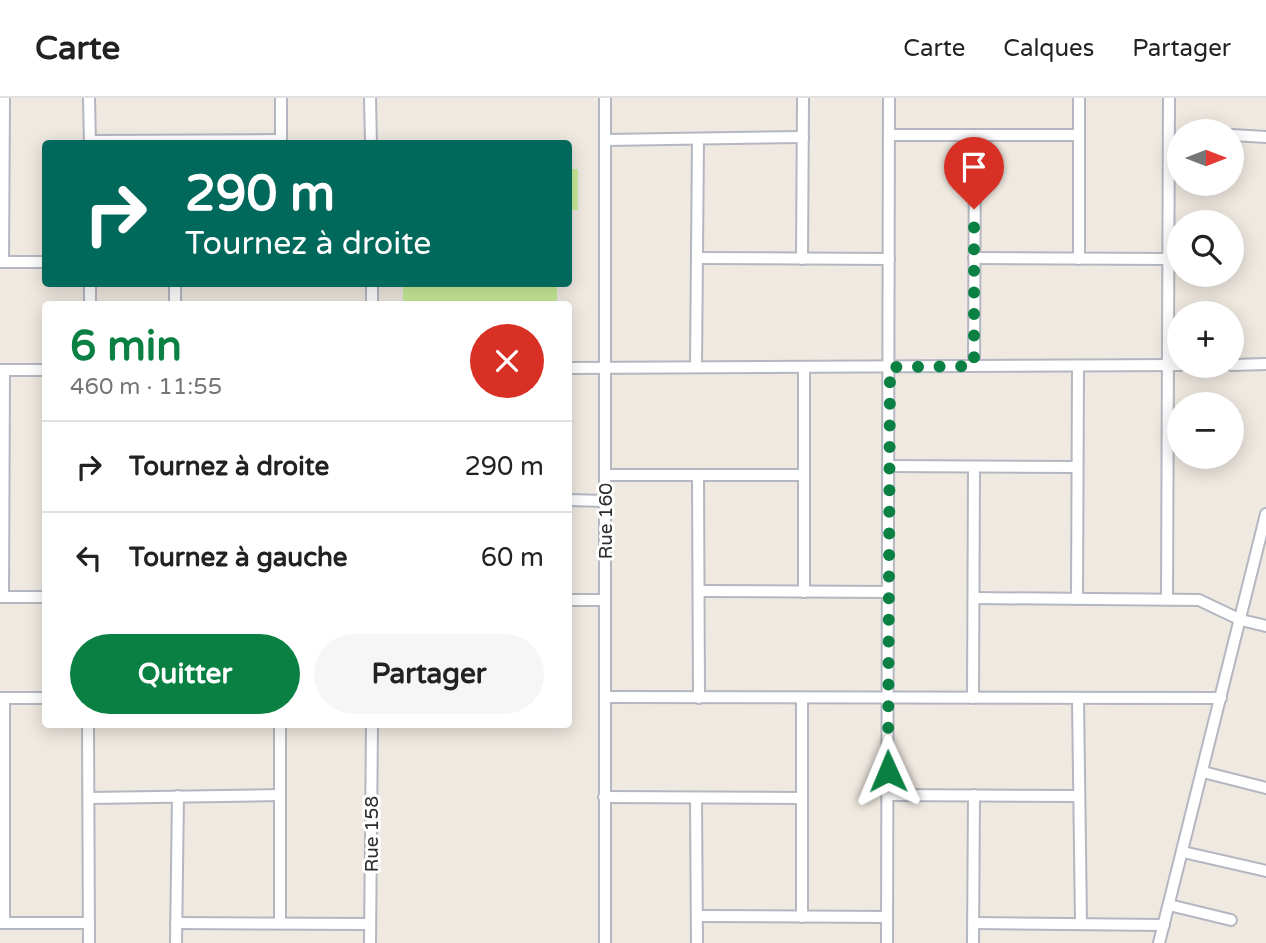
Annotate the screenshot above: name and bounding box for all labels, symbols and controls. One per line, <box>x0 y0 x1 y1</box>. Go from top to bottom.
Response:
text: Carte <box>35 29 120 68</box>
text: Carte <box>903 34 965 63</box>
text: Calques <box>1003 34 1094 63</box>
text: Partager <box>1132 34 1231 63</box>
north arrow <box>1167 119 1244 196</box>
map controls <box>1167 119 1244 469</box>
pin <box>944 137 1004 209</box>
icon: arrive <box>955 148 993 186</box>
text: 290 m <box>185 165 335 224</box>
icon: right <box>70 168 161 259</box>
button: search <box>1167 210 1244 287</box>
text: Tournez à droite <box>185 225 431 263</box>
button: + <box>1167 301 1244 378</box>
text: 6 min <box>70 321 182 372</box>
button: close <box>470 324 544 398</box>
text: 460 m · 11:55 <box>70 373 222 401</box>
button: − <box>1167 392 1244 469</box>
icon: right <box>70 448 108 486</box>
text: Tournez à droite <box>129 451 329 482</box>
text: 290 m <box>464 451 544 482</box>
street label: Rue 160 <box>595 483 617 559</box>
icon: left <box>70 539 108 577</box>
text: Tournez à gauche <box>129 542 348 573</box>
text: 60 m <box>481 542 544 573</box>
button: Quitter <box>70 634 300 714</box>
button: Partager <box>314 634 544 714</box>
position arrow <box>851 734 925 808</box>
street label: Rue 158 <box>361 796 383 872</box>

